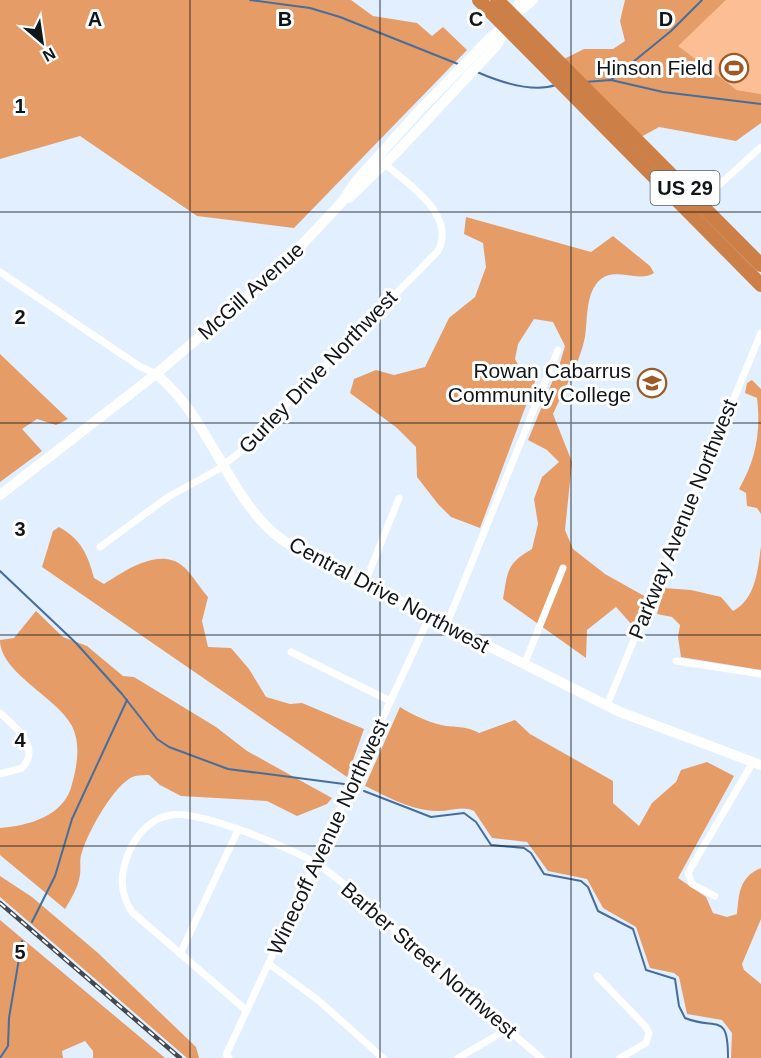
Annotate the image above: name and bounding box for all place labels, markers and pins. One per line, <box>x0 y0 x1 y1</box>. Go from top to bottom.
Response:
sports icon: Hinson Field <box>718 52 750 84</box>
place label: Hinson Field <box>596 56 713 79</box>
place label: Rowan Cabarrus Community College <box>448 359 631 406</box>
school or university icon: Rowan Cabarrus Community College <box>636 367 668 399</box>

